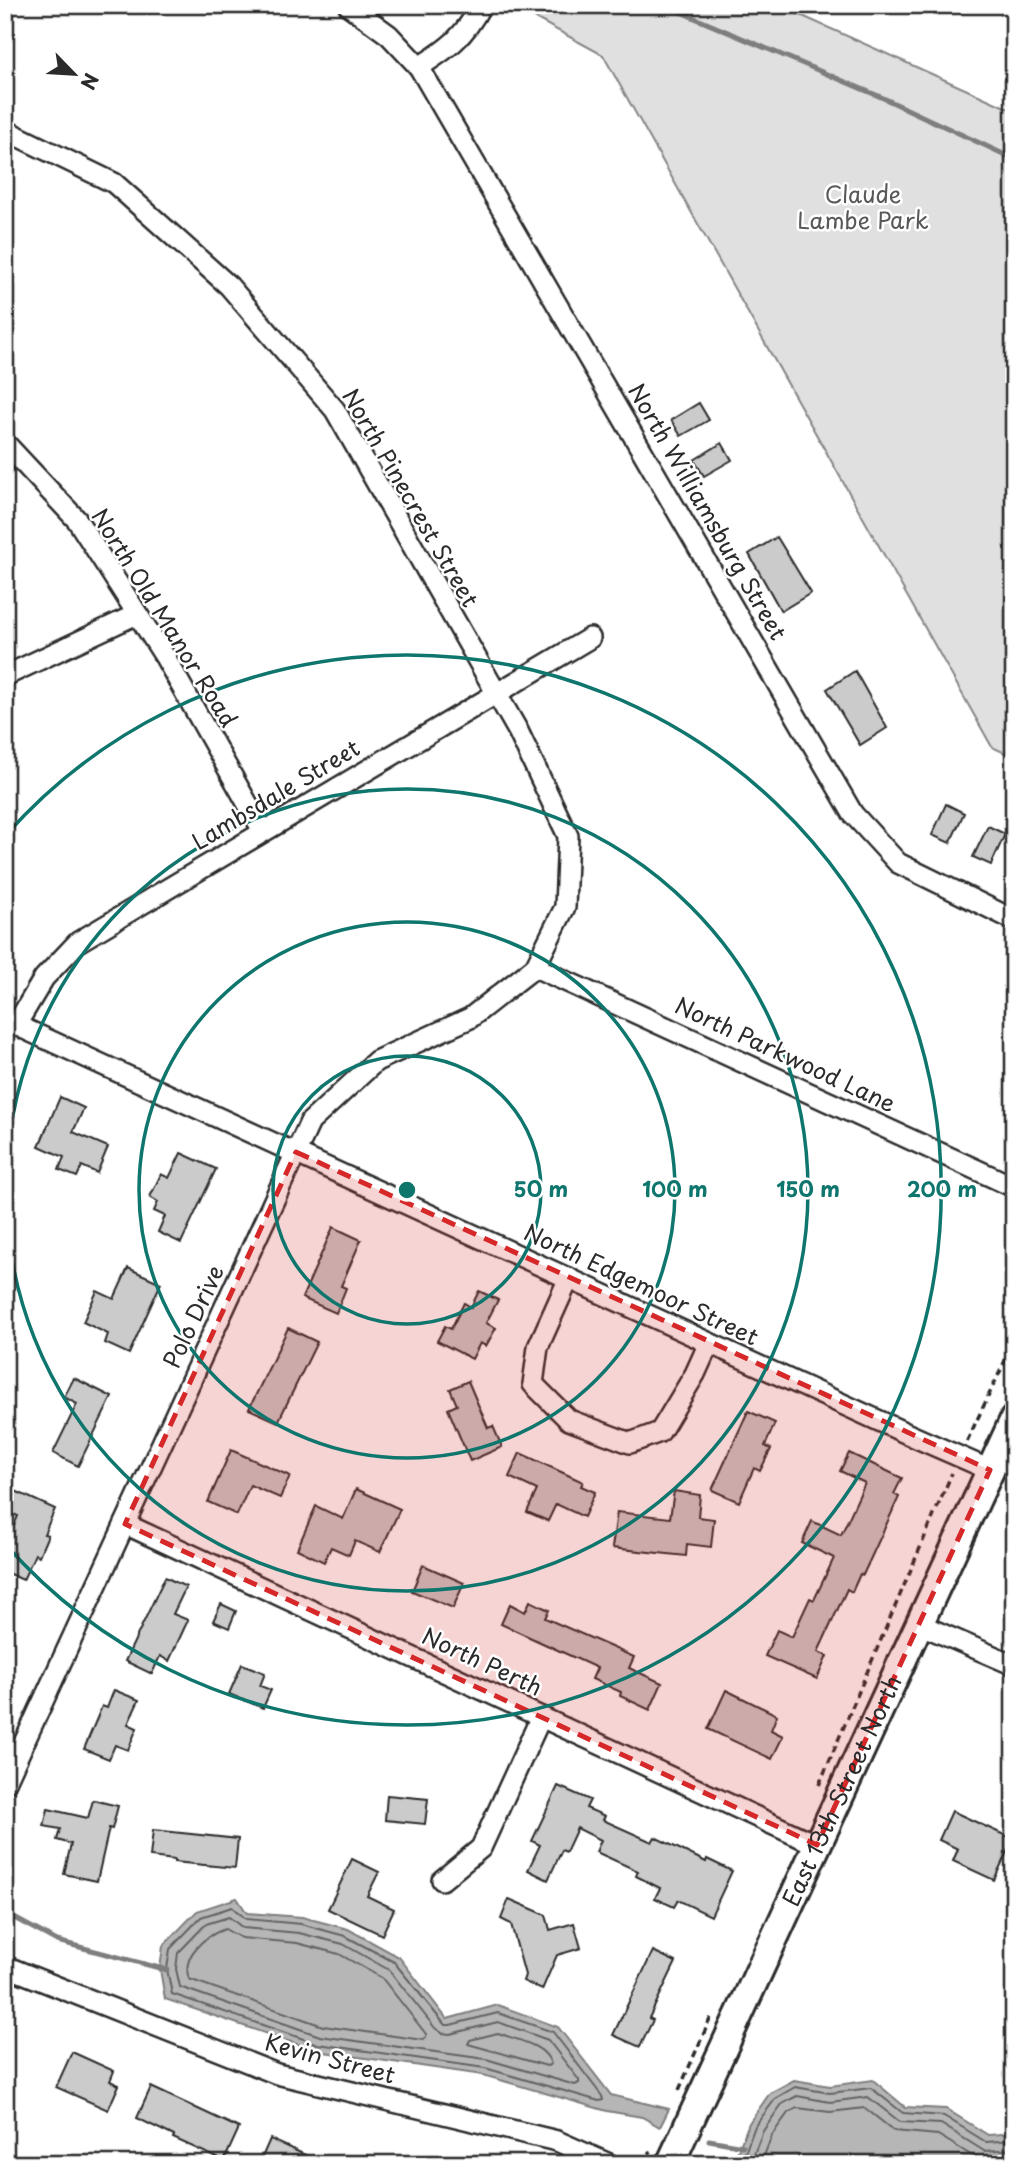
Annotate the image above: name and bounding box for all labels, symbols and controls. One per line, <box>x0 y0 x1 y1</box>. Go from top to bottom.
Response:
north arrow <box>38 38 108 108</box>
text: N <box>74 69 106 94</box>
park label: Claude Lambe Park <box>797 176 929 237</box>
street label: North Williamsburg Street <box>620 376 796 646</box>
street label: North Pinecrest Street <box>334 381 488 613</box>
street label: North Old Manor Road <box>84 501 247 733</box>
street label: Lambsdale Street <box>185 730 366 858</box>
street label: North Parkwood Lane <box>669 987 902 1120</box>
text: 50 m <box>514 1172 568 1204</box>
text: 100 m <box>642 1172 708 1204</box>
text: 150 m <box>776 1172 840 1204</box>
text: 200 m <box>907 1172 977 1204</box>
centre of rings <box>395 1178 419 1202</box>
street label: North Edgemoor Street <box>519 1214 765 1353</box>
street label: Polo Drive <box>153 1259 232 1374</box>
street label: North Perth <box>417 1617 549 1704</box>
street label: East 13th Street North <box>772 1669 909 1912</box>
street label: Kevin Street <box>261 2023 399 2092</box>

